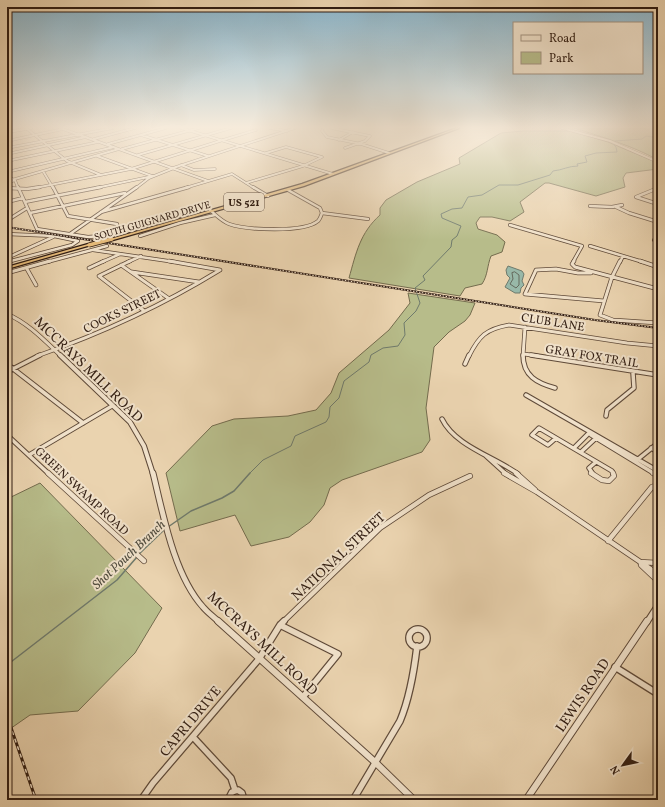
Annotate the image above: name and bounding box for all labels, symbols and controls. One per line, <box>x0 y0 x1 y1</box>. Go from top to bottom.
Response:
legend <box>513 22 643 74</box>
text: Road <box>549 31 576 47</box>
text: Park <box>549 51 574 67</box>
road number: US 521 <box>224 193 264 211</box>
street label: SOUTH GUIGNARD DRIVE <box>92 198 212 244</box>
street label: COOKS STREET <box>81 286 164 338</box>
street label: CLUB LANE <box>520 310 586 336</box>
street label: MCCRAYS MILL ROAD <box>29 313 147 427</box>
street label: GRAY FOX TRAIL <box>544 342 640 372</box>
street label: GREEN SWAMP ROAD <box>31 444 132 540</box>
street label: NATIONAL STREET <box>288 509 390 606</box>
water label: Shot Pouch Branch <box>89 516 170 594</box>
street label: MCCRAYS MILL ROAD <box>203 588 321 700</box>
street label: LEWIS ROAD <box>552 655 615 736</box>
street label: CAPRI DRIVE <box>156 683 226 761</box>
north arrow <box>603 745 643 785</box>
text: N <box>607 762 624 777</box>

